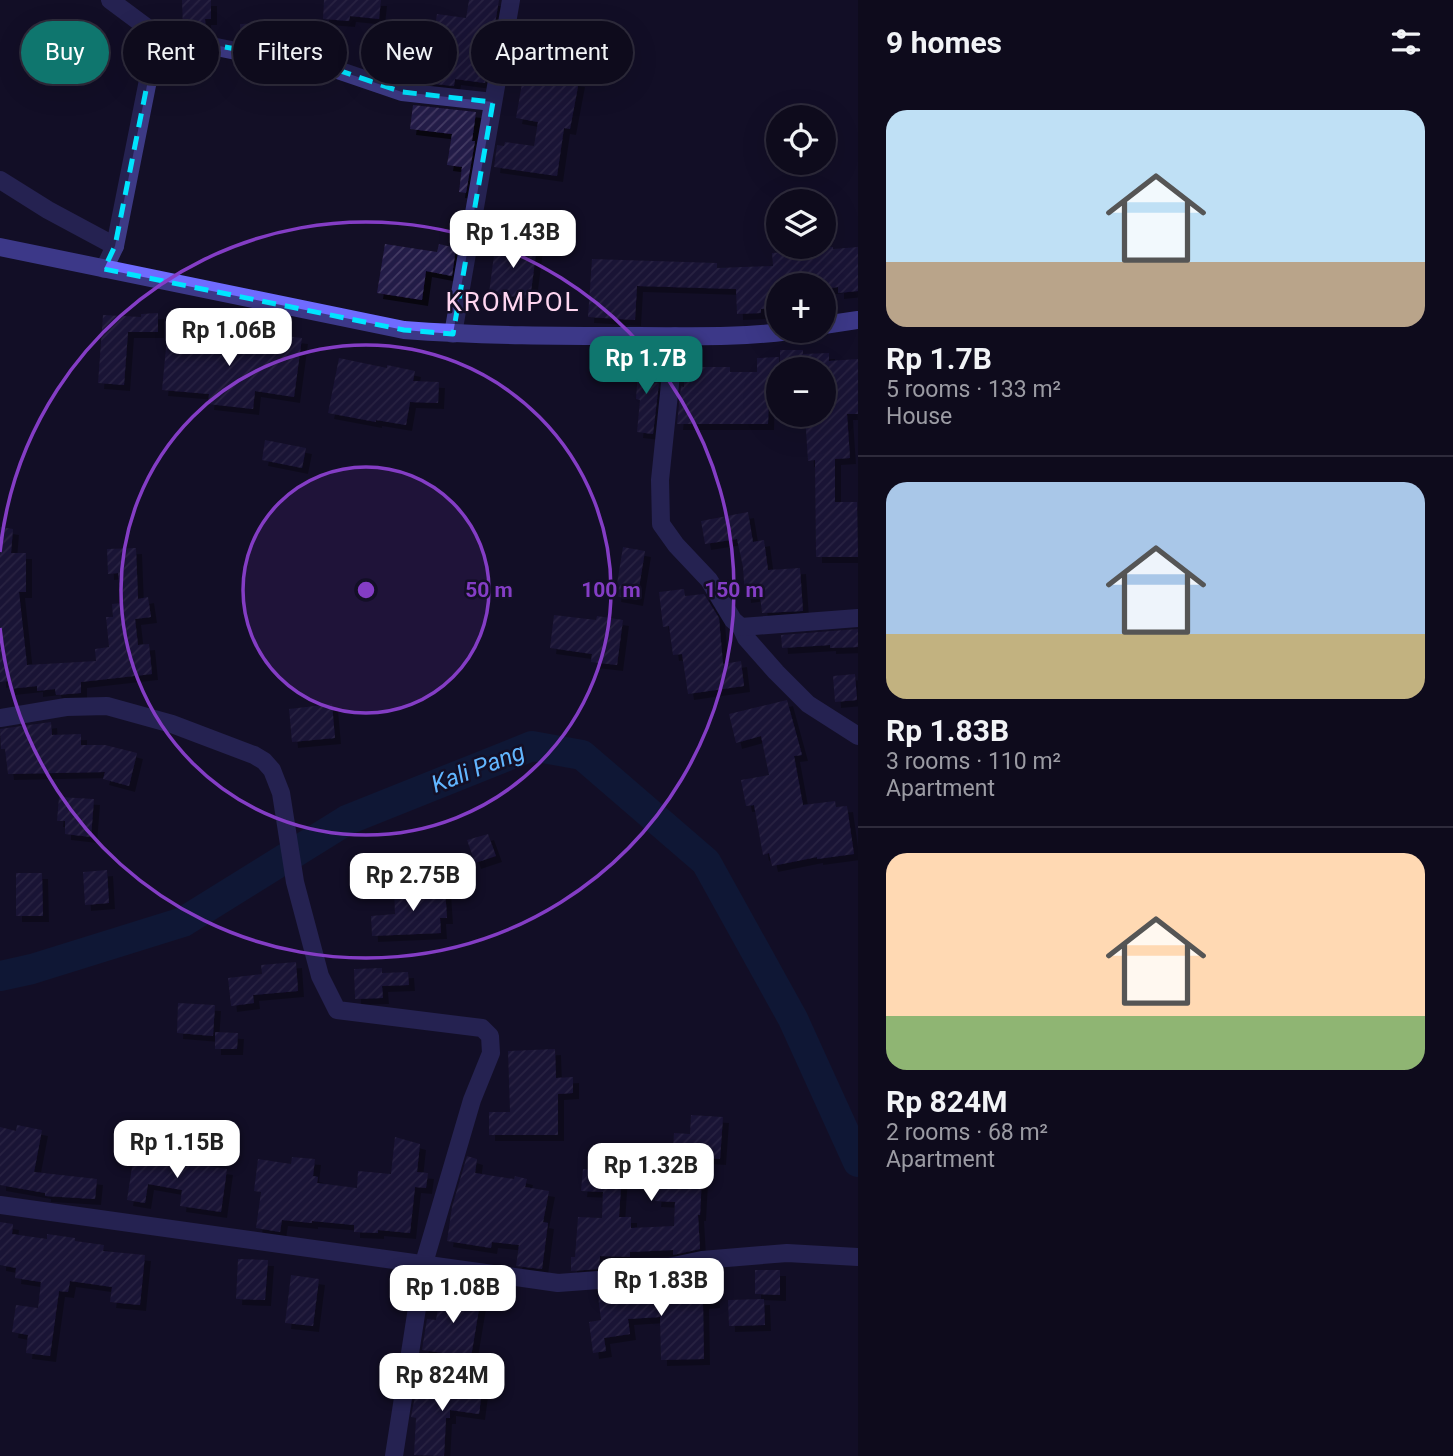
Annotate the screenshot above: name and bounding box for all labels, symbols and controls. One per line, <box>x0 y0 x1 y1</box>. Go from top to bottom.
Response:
chip: Buy <box>21 21 109 84</box>
chip: Rent <box>123 21 219 84</box>
chip: Filters <box>233 21 347 84</box>
chip: New <box>361 21 457 84</box>
chip: Apartment <box>471 21 633 84</box>
icon: filters <box>1387 23 1425 61</box>
text: 9 homes <box>886 25 1002 60</box>
map controls <box>766 105 836 427</box>
button: locate <box>766 105 836 175</box>
icon: home <box>1093 155 1219 281</box>
button: layers <box>766 189 836 259</box>
pin: Rp 1.43B <box>441 210 585 270</box>
text: Rp 1.43B <box>466 219 560 246</box>
button: + <box>766 273 836 343</box>
district label: KROMPOL <box>445 287 581 317</box>
pin: Rp 1.06B <box>157 308 301 368</box>
text: Rp 1.06B <box>182 317 276 344</box>
pin: Rp 1.7B <box>581 336 711 396</box>
text: Rp 1.7B <box>886 341 992 376</box>
text: Rp 1.7B <box>605 345 687 372</box>
button: − <box>766 357 836 427</box>
text: 5 rooms · 133 m² <box>886 376 1061 403</box>
text: House <box>886 403 952 430</box>
icon: home <box>1093 527 1219 653</box>
centre of rings <box>354 578 378 602</box>
text: 50 m <box>465 578 513 602</box>
text: 100 m <box>581 578 641 602</box>
text: 150 m <box>704 578 764 602</box>
text: Rp 1.83B <box>886 713 1009 748</box>
water label: Kali Pang <box>427 737 529 799</box>
text: 3 rooms · 110 m² <box>886 748 1061 775</box>
text: Apartment <box>886 775 995 802</box>
pin: Rp 2.75B <box>341 853 485 913</box>
text: Rp 2.75B <box>366 862 460 889</box>
icon: home <box>1093 898 1219 1024</box>
text: Rp 824M <box>886 1084 1007 1119</box>
text: 2 rooms · 68 m² <box>886 1119 1048 1146</box>
pin: Rp 1.15B <box>105 1120 249 1180</box>
text: Rp 1.15B <box>130 1129 224 1156</box>
pin: Rp 1.32B <box>579 1144 723 1203</box>
text: Apartment <box>886 1146 995 1173</box>
text: Rp 1.32B <box>604 1152 698 1179</box>
pin: Rp 1.83B <box>589 1258 733 1318</box>
pin: Rp 1.08B <box>381 1266 525 1325</box>
text: Rp 1.83B <box>614 1267 708 1294</box>
text: Rp 1.08B <box>406 1274 500 1301</box>
pin: Rp 824M <box>377 1354 507 1413</box>
text: Rp 824M <box>395 1362 489 1389</box>

